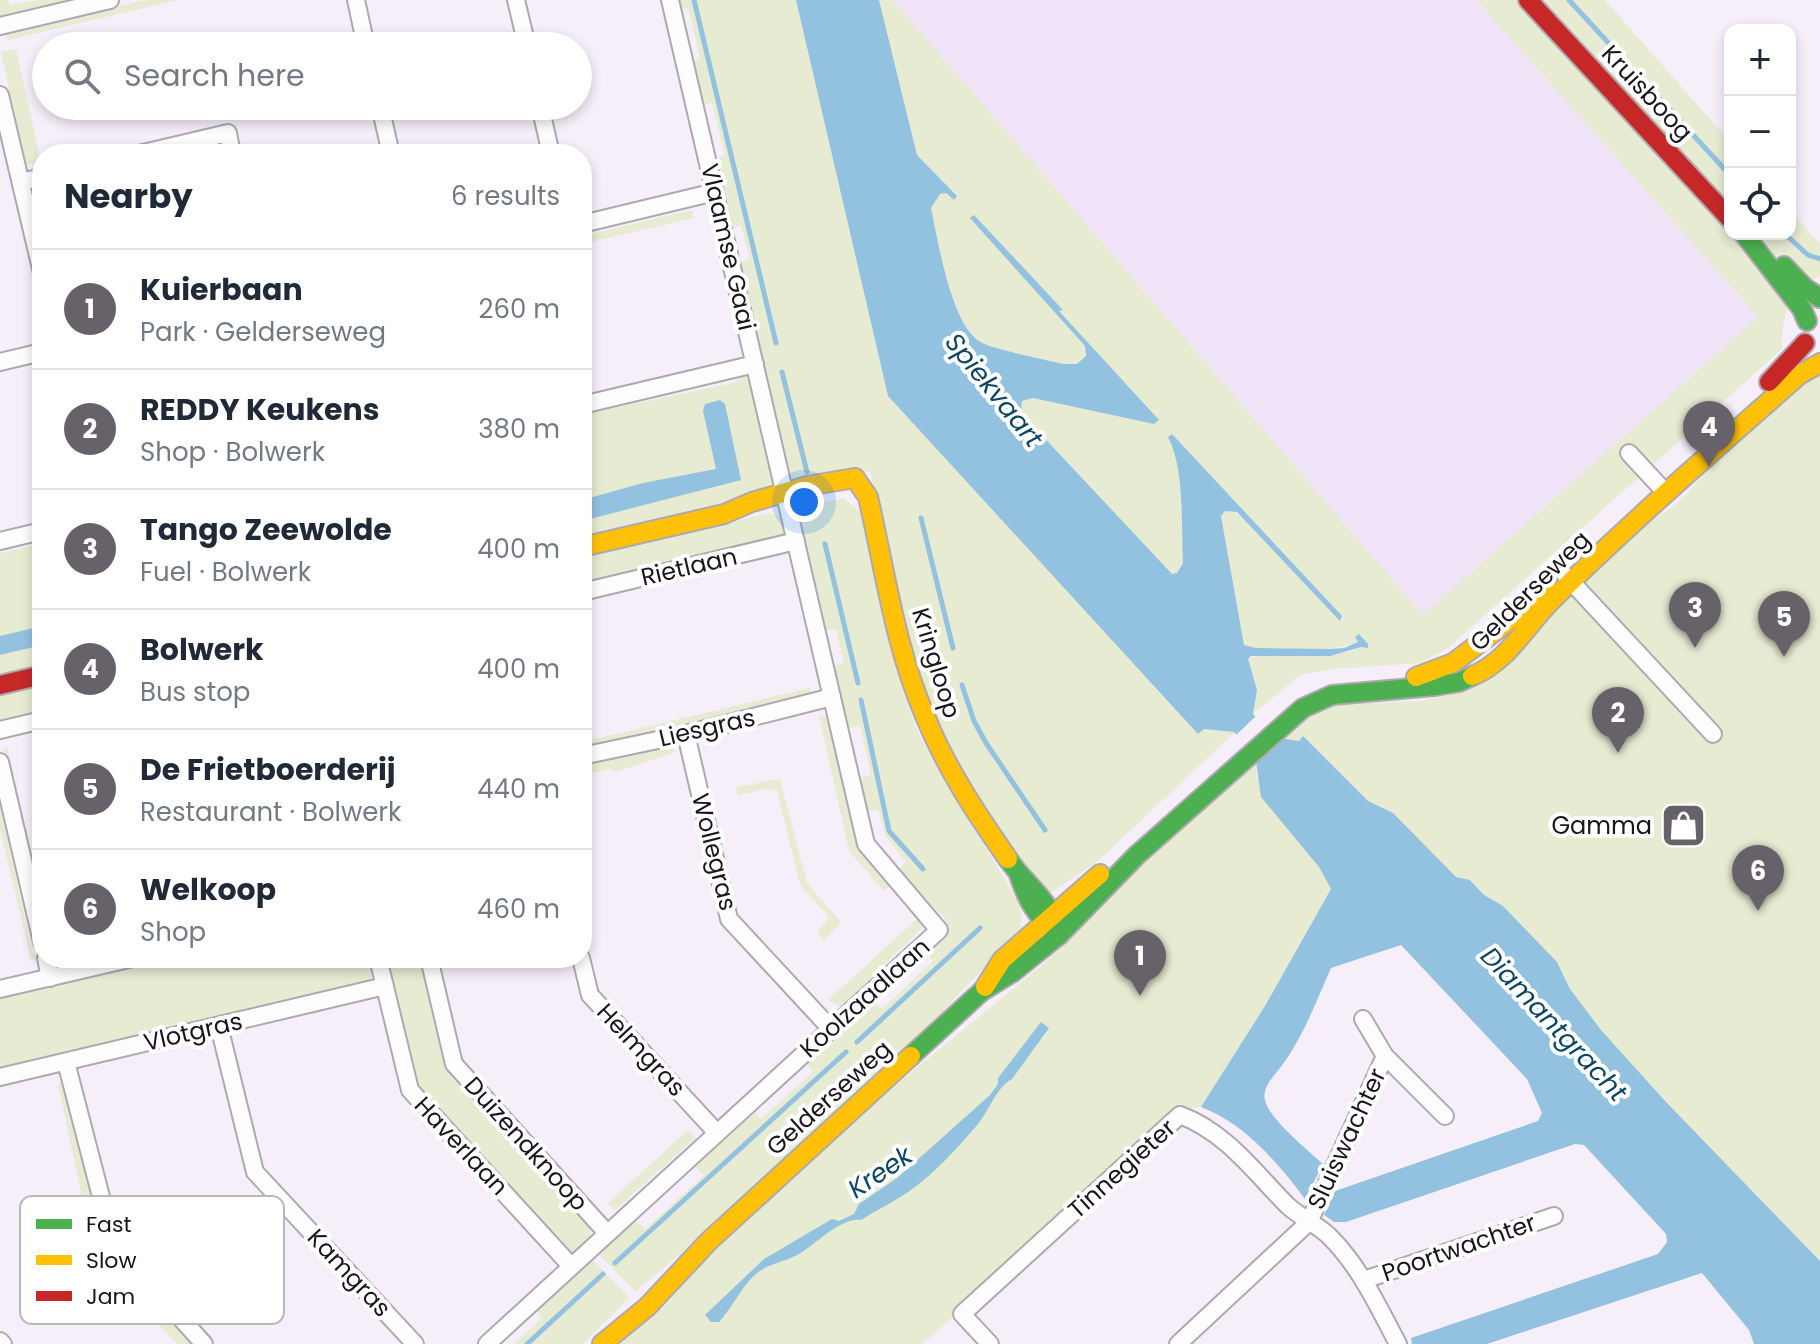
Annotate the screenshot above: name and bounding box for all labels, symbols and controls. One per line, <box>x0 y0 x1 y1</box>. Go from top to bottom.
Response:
map controls <box>1724 24 1796 240</box>
button: + <box>1724 24 1796 96</box>
search box <box>32 32 592 120</box>
street label: Kruisboog <box>1594 37 1700 148</box>
icon: search <box>60 54 104 98</box>
text: Search here <box>124 54 305 97</box>
button: − <box>1724 96 1796 168</box>
street label: Vlaamse Gaai <box>693 160 764 333</box>
button: locate <box>1724 168 1796 240</box>
text: Nearby <box>64 172 193 220</box>
text: 6 results <box>451 178 560 214</box>
text: Kuierbaan <box>140 268 303 311</box>
text: 1 <box>85 291 95 327</box>
text: 260 m <box>478 291 560 327</box>
text: Park · Gelderseweg <box>140 314 386 350</box>
water label: Spiekvaart <box>937 325 1052 455</box>
text: REDDY Keukens <box>140 388 380 431</box>
pin: 4 <box>1683 401 1735 467</box>
text: 2 <box>83 411 97 447</box>
text: 380 m <box>478 411 560 447</box>
text: Shop · Bolwerk <box>140 434 325 470</box>
your location <box>784 482 824 522</box>
text: Tango Zeewolde <box>140 508 392 551</box>
street label: Gelderseweg <box>1462 523 1597 658</box>
text: 3 <box>82 531 98 567</box>
text: 400 m <box>477 531 560 567</box>
street label: Rietlaan <box>638 539 740 594</box>
text: Fuel · Bolwerk <box>140 554 311 590</box>
pin: 3 <box>1669 582 1721 648</box>
pin: 5 <box>1758 591 1810 657</box>
street label: Kringloop <box>904 604 969 722</box>
text: Bolwerk <box>140 628 264 671</box>
text: 4 <box>81 651 99 687</box>
text: 400 m <box>477 651 560 687</box>
text: Bus stop <box>140 674 250 710</box>
pin: 2 <box>1592 687 1644 753</box>
street label: Liesgras <box>656 700 758 755</box>
text: De Frietboerderij <box>140 748 396 791</box>
text: 5 <box>82 771 98 807</box>
text: 440 m <box>477 771 560 807</box>
street label: Wollegras <box>684 790 745 914</box>
text: Restaurant · Bolwerk <box>140 794 401 830</box>
shop icon: Gamma <box>1659 802 1707 850</box>
place label: Gamma <box>1551 809 1652 842</box>
pin: 6 <box>1732 845 1784 911</box>
text: Welkoop <box>140 868 276 911</box>
text: 6 <box>82 891 98 927</box>
text: 460 m <box>477 891 560 927</box>
text: Shop <box>140 914 206 950</box>
street label: Koolzaadlaan <box>793 930 937 1065</box>
pin: 1 <box>1114 930 1166 996</box>
water label: Diamantgracht <box>1473 939 1636 1110</box>
street label: Helmgras <box>590 996 693 1103</box>
street label: Vlotgras <box>140 1004 245 1059</box>
street label: Gelderseweg <box>759 1033 898 1163</box>
street label: Sluiswachter <box>1299 1063 1394 1215</box>
street label: Duizendknoop <box>457 1069 596 1218</box>
street label: Haverlaan <box>407 1089 516 1202</box>
street label: Tinnegieter <box>1061 1111 1183 1226</box>
water label: Kreek <box>841 1136 921 1207</box>
legend <box>20 1196 284 1324</box>
street label: Poortwachter <box>1377 1206 1540 1289</box>
text: Fast <box>86 1209 131 1240</box>
street label: Kamgras <box>300 1221 399 1324</box>
text: Slow <box>86 1245 136 1276</box>
text: Jam <box>86 1281 135 1312</box>

